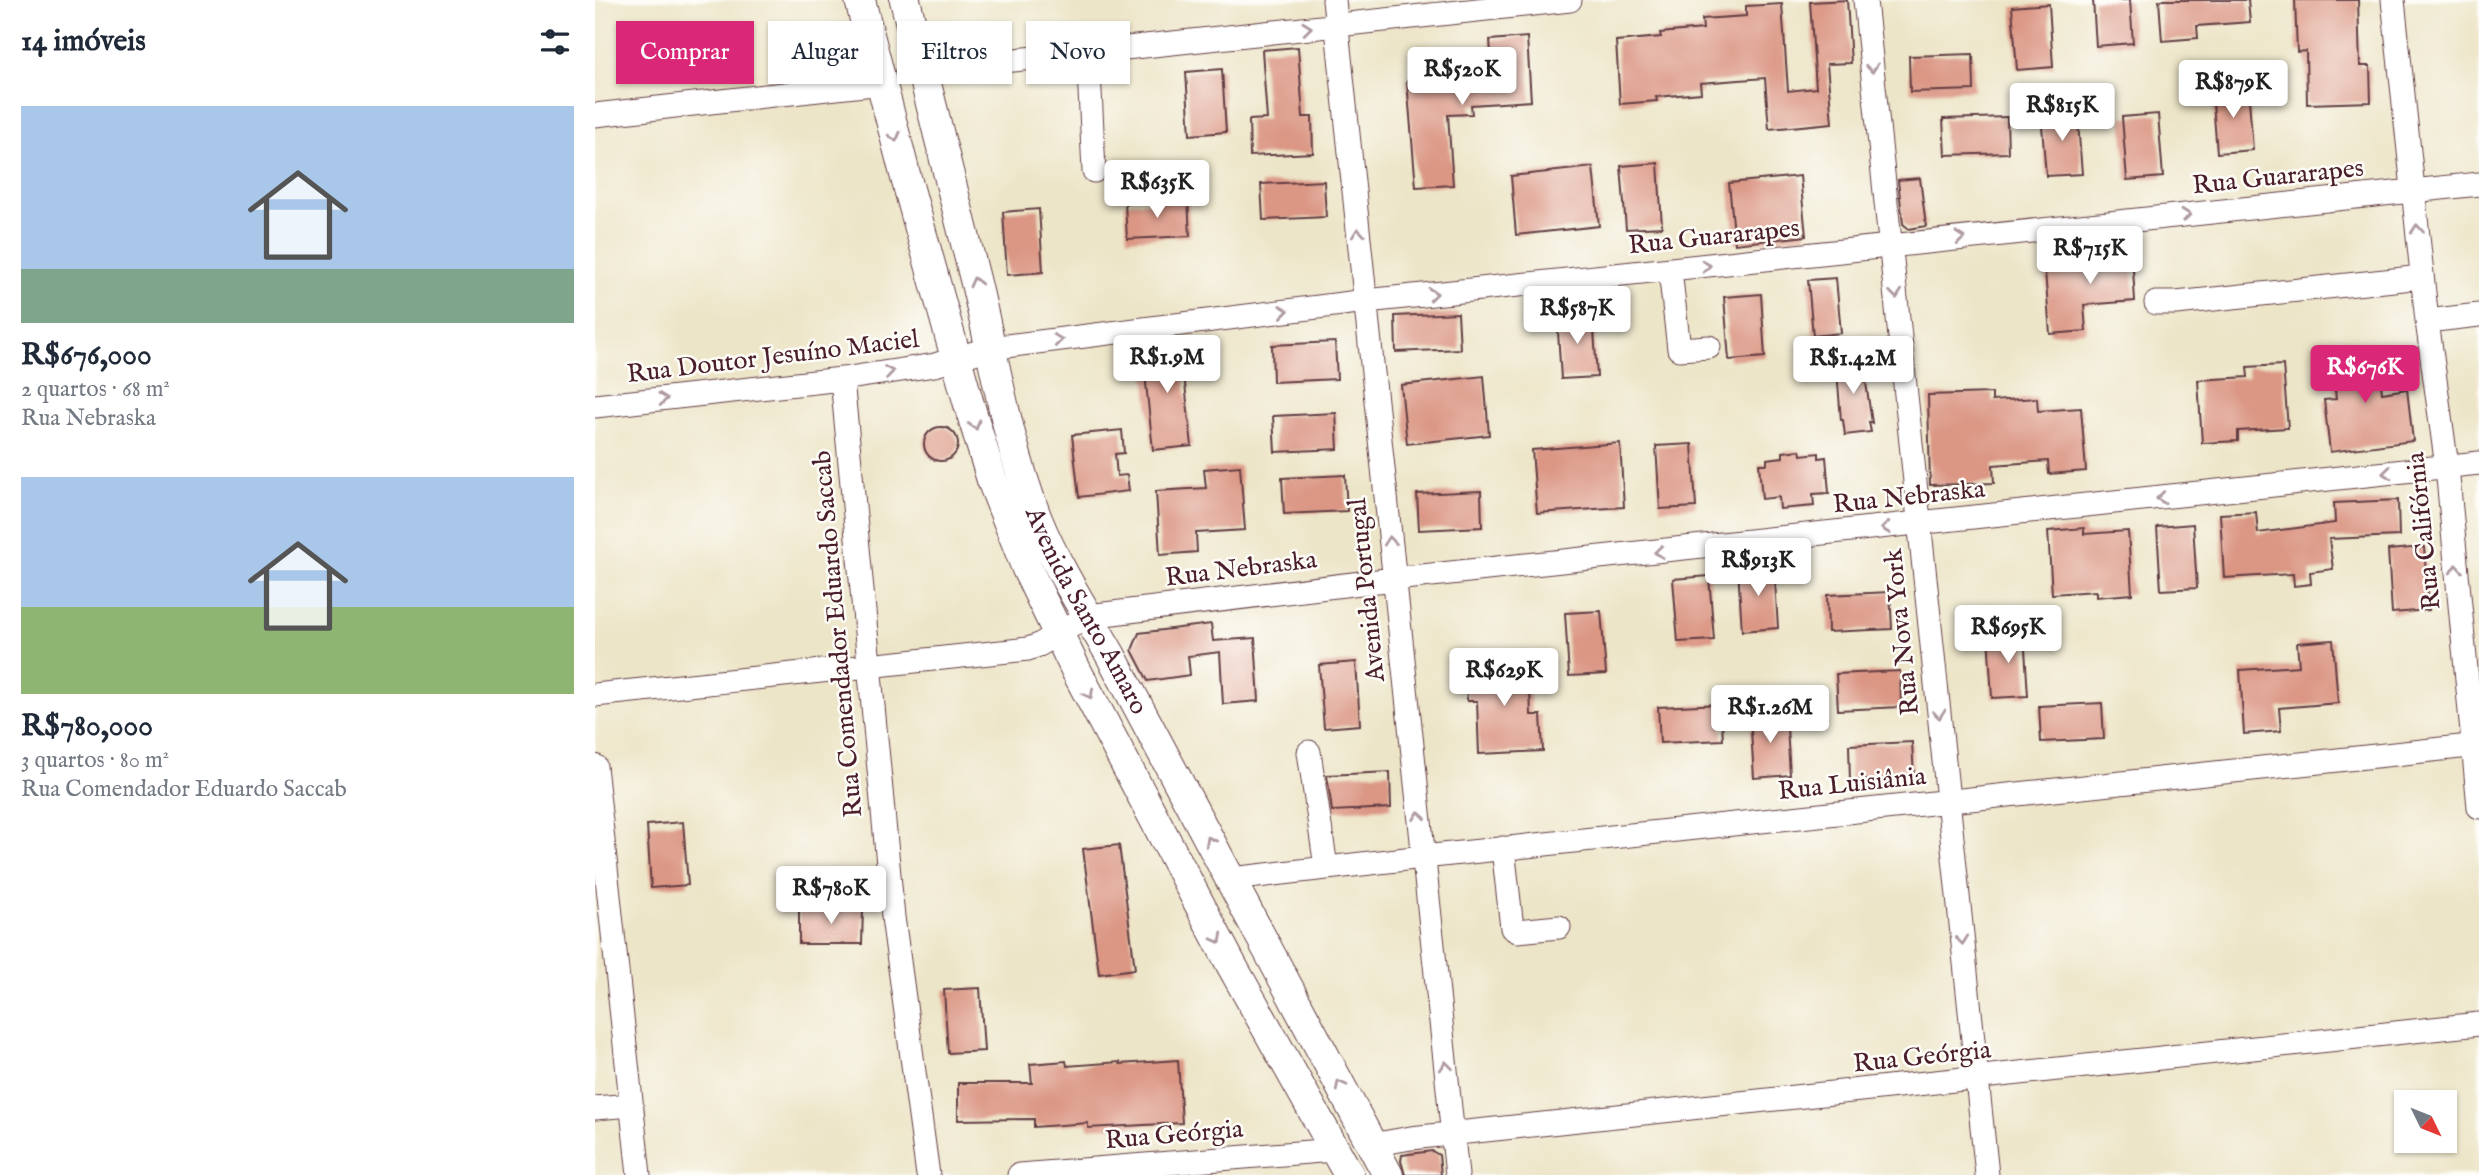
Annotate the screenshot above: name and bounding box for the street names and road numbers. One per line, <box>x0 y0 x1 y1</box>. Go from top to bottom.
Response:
street label: Rua Guararapes <box>2191 152 2365 202</box>
street label: Rua Guararapes <box>1627 212 1801 262</box>
street label: Rua Doutor Jesuíno Maciel <box>625 323 922 391</box>
street label: Rua Comendador Eduardo Saccab <box>806 449 870 819</box>
street label: Rua Califórnia <box>2399 450 2449 612</box>
street label: Rua Nebraska <box>1831 473 1987 521</box>
street label: Avenida Portugal <box>1341 496 1393 685</box>
street label: Avenida Santo Amaro <box>1017 501 1156 720</box>
street label: Rua Nebraska <box>1163 543 1320 595</box>
street label: Rua Nova York <box>1877 546 1927 717</box>
street label: Rua Luisiânia <box>1777 760 1928 808</box>
street label: Rua Geórgia <box>1851 1033 1993 1081</box>
street label: Rua Geórgia <box>1104 1112 1245 1157</box>

